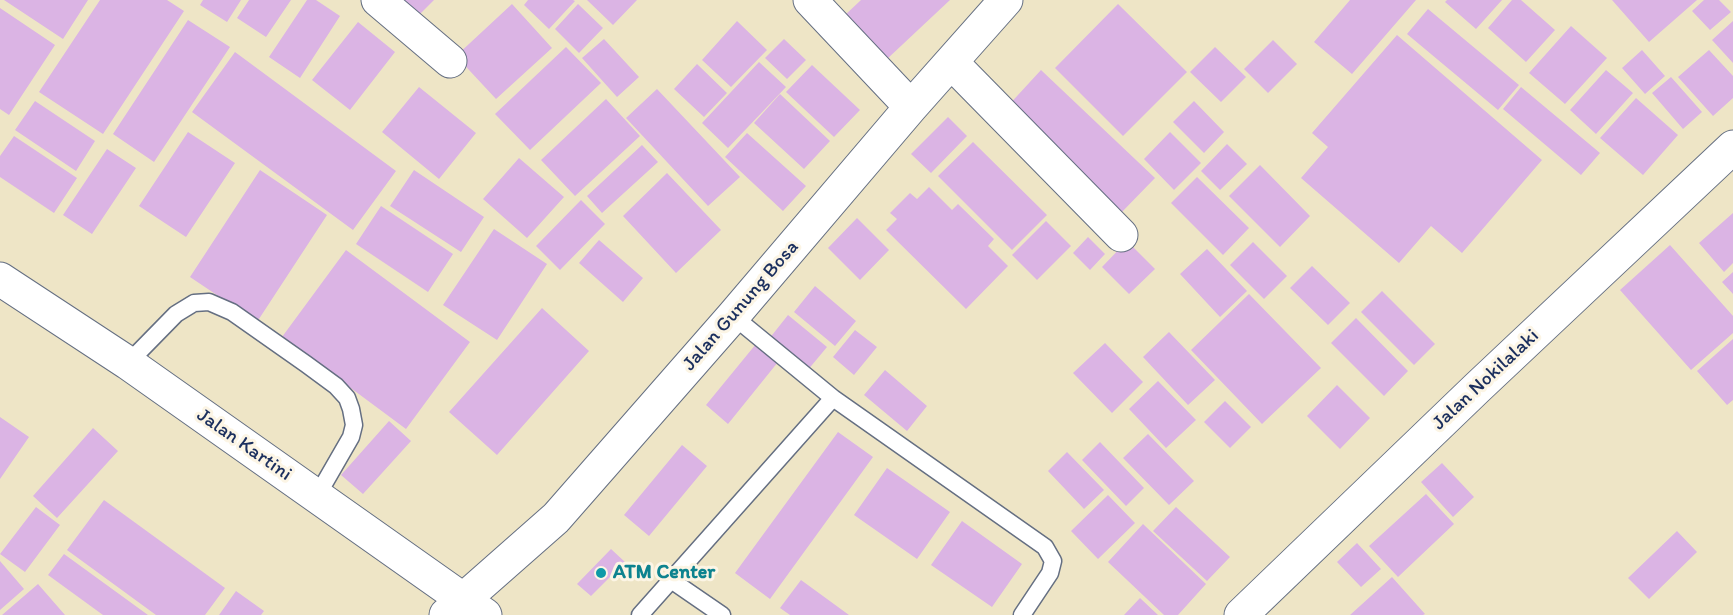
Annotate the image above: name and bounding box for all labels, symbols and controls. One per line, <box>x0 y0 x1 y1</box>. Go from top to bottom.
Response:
street label: Jalan Gunung Bosa <box>678 236 804 376</box>
street label: Jalan Nokilalaki <box>1428 324 1544 436</box>
street label: Jalan Kartini <box>192 403 296 487</box>
place label: ATM Center <box>613 561 715 585</box>
marker: ATM Center <box>594 566 608 580</box>

